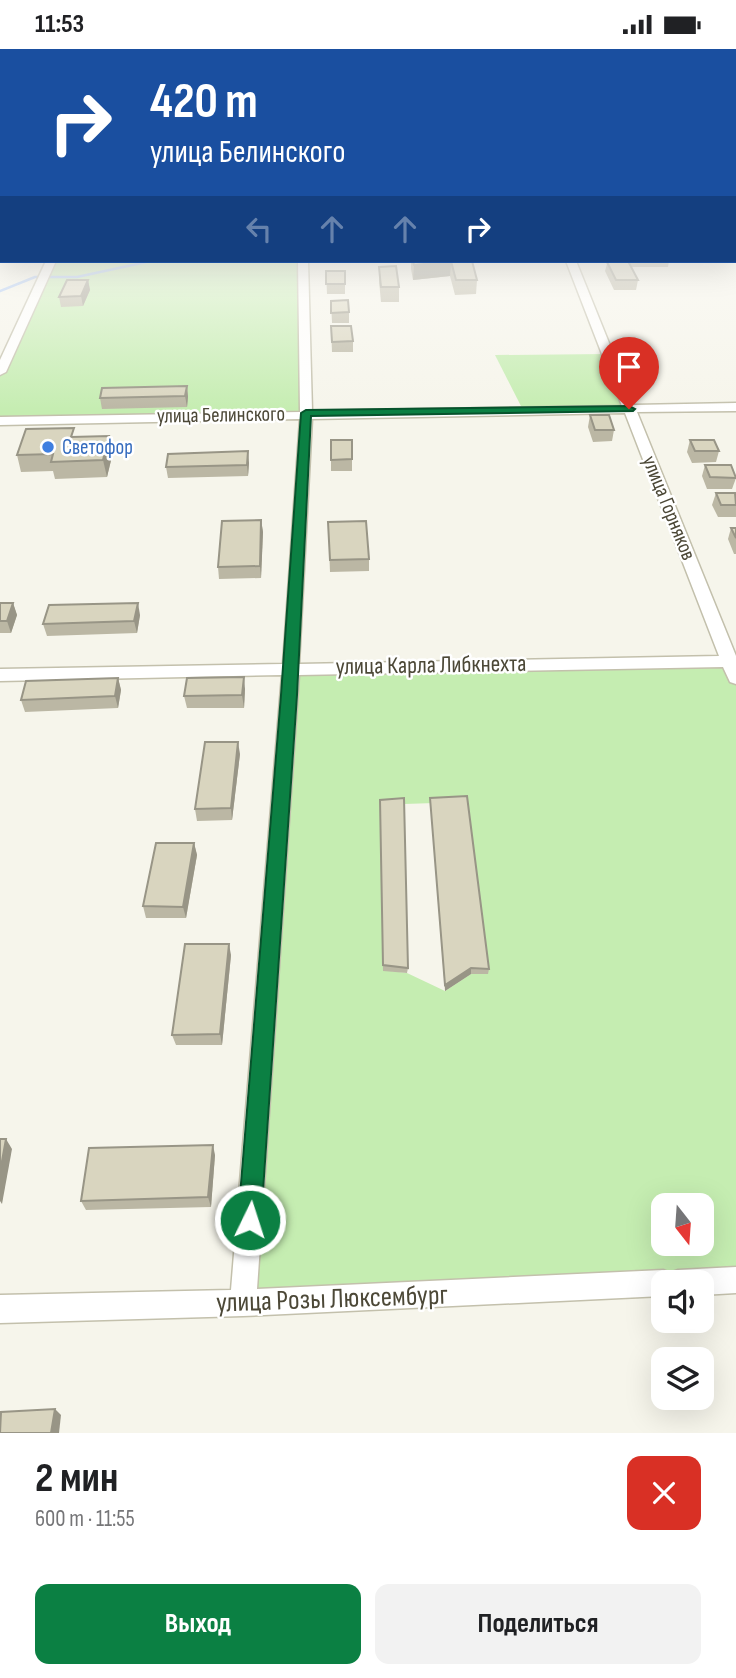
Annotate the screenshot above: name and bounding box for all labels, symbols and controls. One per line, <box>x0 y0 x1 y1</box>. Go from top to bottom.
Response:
text: 11:53 <box>35 9 84 40</box>
text: 420 m <box>150 73 258 132</box>
icon: right <box>35 77 126 168</box>
text: улица Белинского <box>150 133 346 172</box>
icon: left <box>240 210 278 248</box>
icon: ahead <box>313 210 351 248</box>
icon: ahead <box>386 210 424 248</box>
icon: right <box>459 210 497 248</box>
pin <box>599 337 659 409</box>
icon: arrive <box>610 348 648 386</box>
street label: улица Белинского <box>157 401 285 429</box>
place label: Светофор <box>62 435 133 460</box>
marker: Светофор <box>40 439 56 455</box>
street label: улица Горняков <box>637 452 701 564</box>
street label: улица Карла Либкнехта <box>335 649 527 681</box>
position arrow <box>213 1183 287 1257</box>
north arrow <box>651 1193 714 1257</box>
map controls <box>651 1193 714 1410</box>
button: sound <box>651 1270 714 1333</box>
street label: улица Розы Люксембург <box>216 1278 448 1320</box>
button: layers <box>651 1347 714 1410</box>
text: 2 мин <box>35 1453 118 1504</box>
button: close <box>627 1456 701 1530</box>
text: 600 m · 11:55 <box>35 1505 135 1533</box>
button: Выход <box>35 1584 361 1664</box>
button: Поделиться <box>375 1584 701 1664</box>

